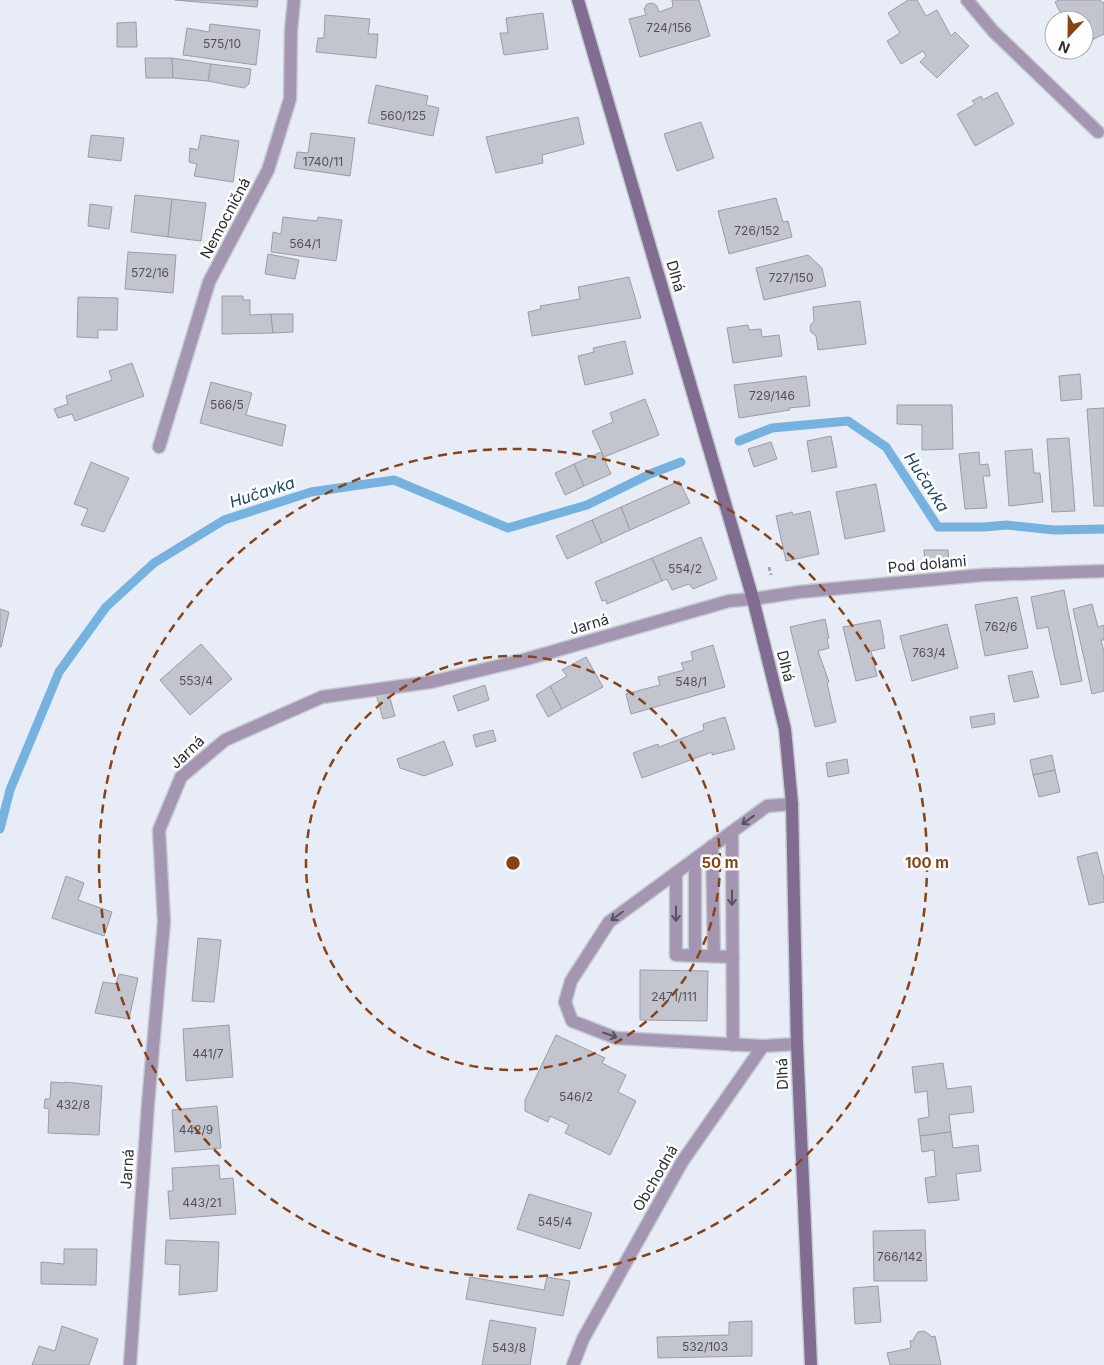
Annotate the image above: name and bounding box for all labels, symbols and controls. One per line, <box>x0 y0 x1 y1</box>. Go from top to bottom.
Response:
north arrow <box>1044 10 1094 60</box>
house number: 724/156 <box>646 20 692 35</box>
house number: 575/10 <box>203 36 241 51</box>
text: N <box>1056 38 1072 57</box>
house number: 560/125 <box>380 108 426 123</box>
house number: 1740/11 <box>303 154 343 169</box>
street label: Nemocničná <box>196 174 254 262</box>
house number: 726/152 <box>734 223 780 238</box>
house number: 564/1 <box>289 236 321 251</box>
street label: Dlhá <box>662 258 690 294</box>
house number: 572/16 <box>131 265 169 280</box>
house number: 727/150 <box>769 270 813 285</box>
house number: 729/146 <box>749 388 795 403</box>
house number: 566/5 <box>210 397 244 412</box>
water label: Hučavka <box>900 448 954 516</box>
water label: Hučavka <box>227 472 297 512</box>
street label: Pod dolami <box>887 551 967 577</box>
house number: 554/2 <box>668 561 702 576</box>
street label: Jarná <box>567 609 611 639</box>
house number: 762/6 <box>984 619 1018 634</box>
house number: 763/4 <box>912 645 946 660</box>
street label: Dlhá <box>773 648 799 684</box>
house number: 553/4 <box>179 673 213 688</box>
house number: 548/1 <box>675 674 707 689</box>
street label: Jarná <box>166 731 208 773</box>
one-way arrow <box>741 815 755 825</box>
text: 50 m <box>702 853 738 872</box>
text: 100 m <box>905 853 949 872</box>
centre of rings <box>504 854 522 872</box>
one-way arrow <box>727 890 737 906</box>
one-way arrow <box>671 905 681 921</box>
one-way arrow <box>610 911 624 921</box>
house number: 2471/111 <box>651 989 697 1004</box>
one-way arrow <box>601 1031 617 1040</box>
house number: 441/7 <box>192 1046 224 1061</box>
street label: Dlhá <box>772 1058 792 1090</box>
house number: 546/2 <box>559 1089 593 1104</box>
house number: 432/8 <box>56 1097 90 1112</box>
house number: 442/9 <box>179 1122 213 1137</box>
street label: Obchodná <box>628 1141 682 1215</box>
street label: Jarná <box>116 1148 138 1190</box>
house number: 443/21 <box>182 1195 222 1210</box>
house number: 545/4 <box>538 1214 572 1229</box>
house number: 766/142 <box>877 1249 923 1264</box>
house number: 532/103 <box>682 1339 728 1354</box>
house number: 543/8 <box>492 1340 526 1355</box>

